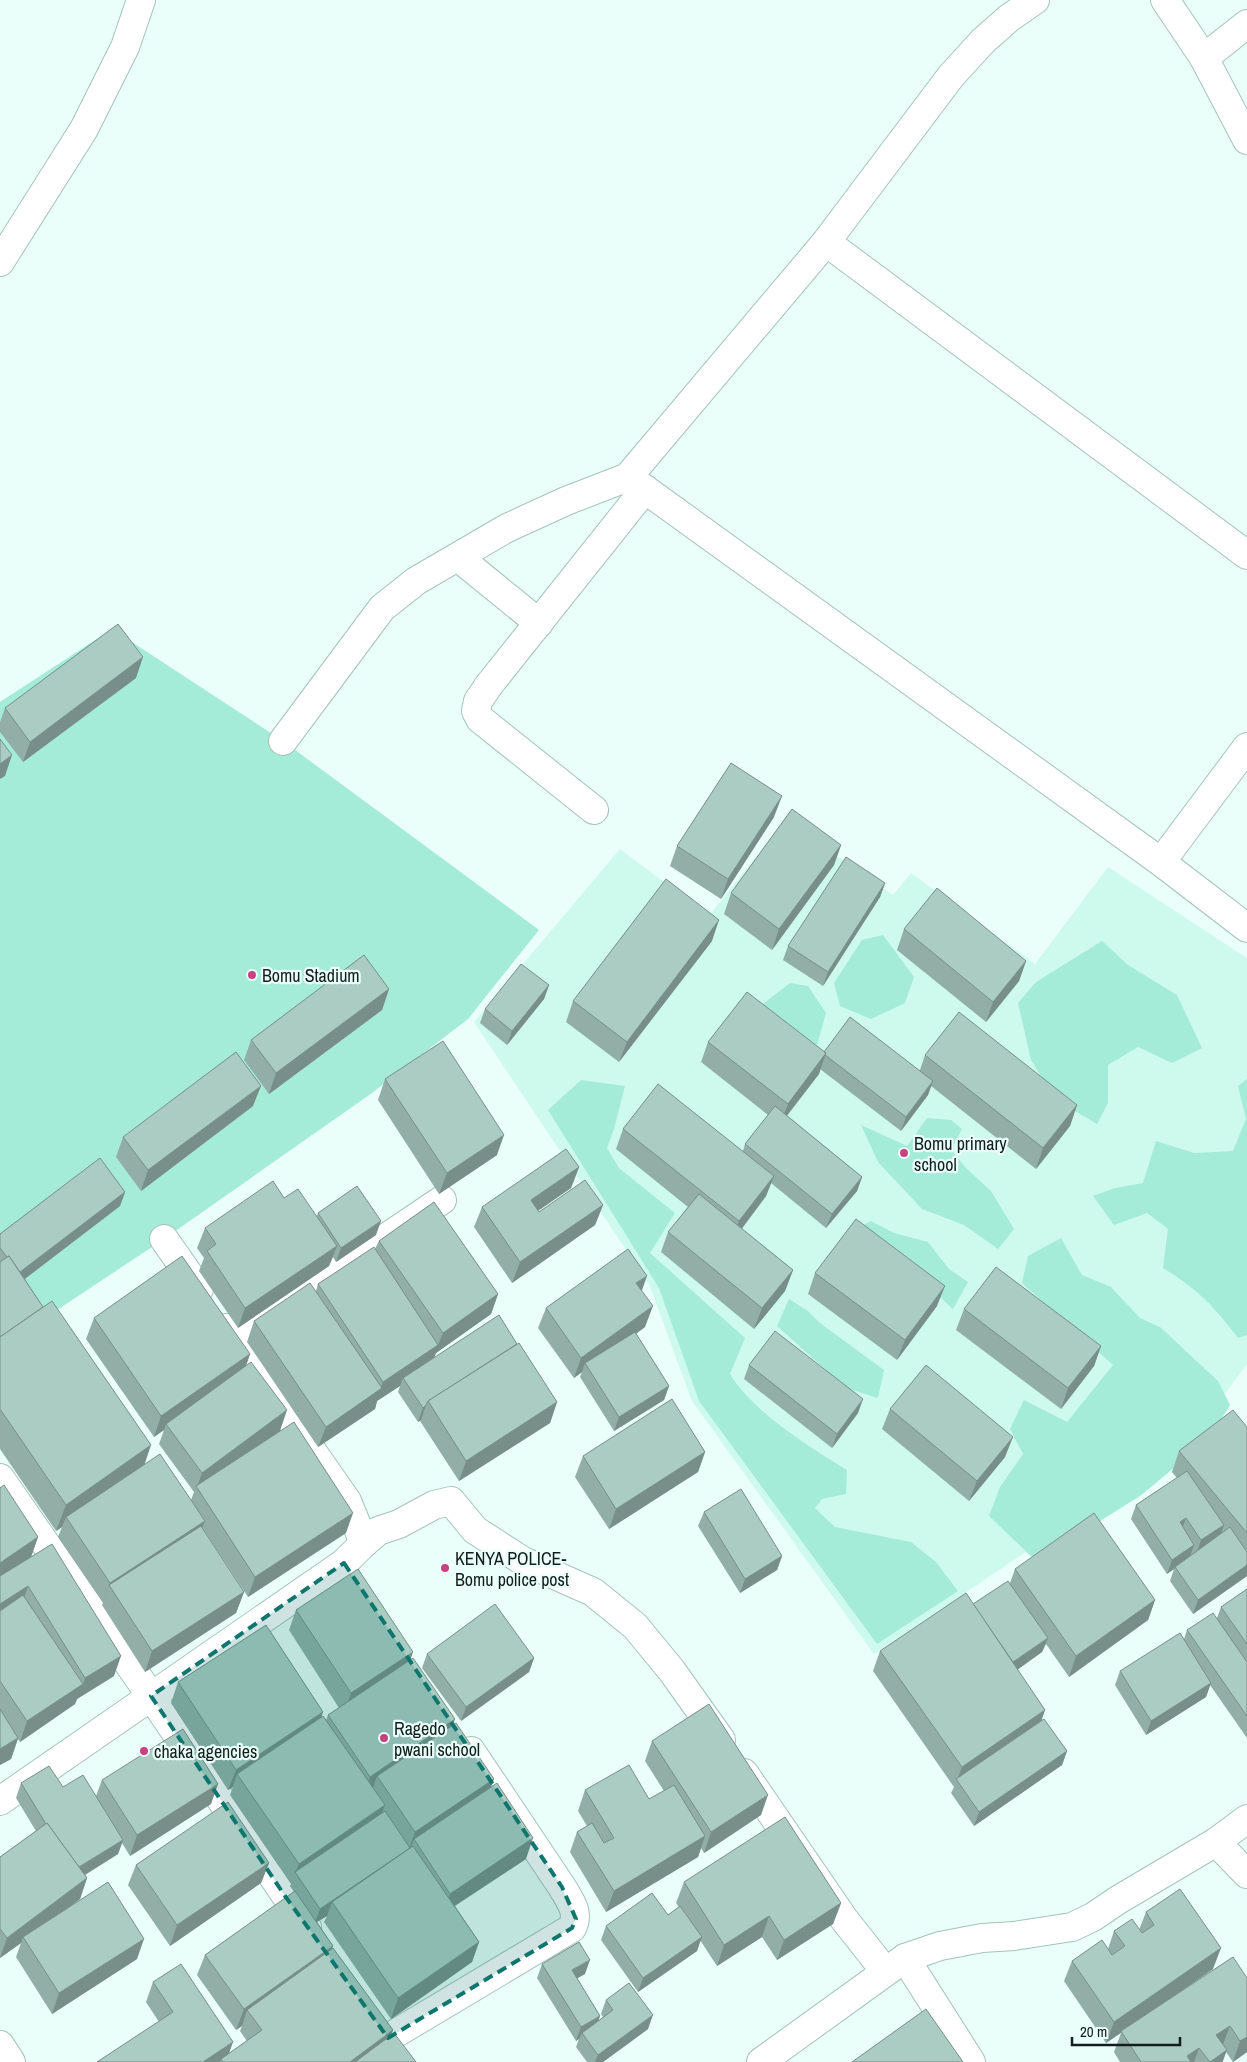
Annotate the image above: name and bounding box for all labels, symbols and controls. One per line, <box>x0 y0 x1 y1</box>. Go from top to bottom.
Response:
place label: Bomu Stadium <box>262 963 360 988</box>
marker: Bomu Stadium <box>246 969 258 981</box>
place label: Bomu primary school <box>914 1131 1007 1177</box>
marker: Bomu primary school <box>898 1147 910 1159</box>
place label: KENYA POLICE- Bomu police post <box>455 1546 569 1592</box>
marker: KENYA POLICE- Bomu police post <box>439 1562 451 1574</box>
place label: Ragedo pwani school <box>394 1716 480 1762</box>
marker: Ragedo pwani school <box>378 1732 390 1744</box>
place label: chaka agencies <box>154 1739 257 1764</box>
marker: chaka agencies <box>138 1745 150 1757</box>
scale bar <box>1072 2014 1180 2046</box>
text: 20 m <box>1080 2021 1107 2042</box>

